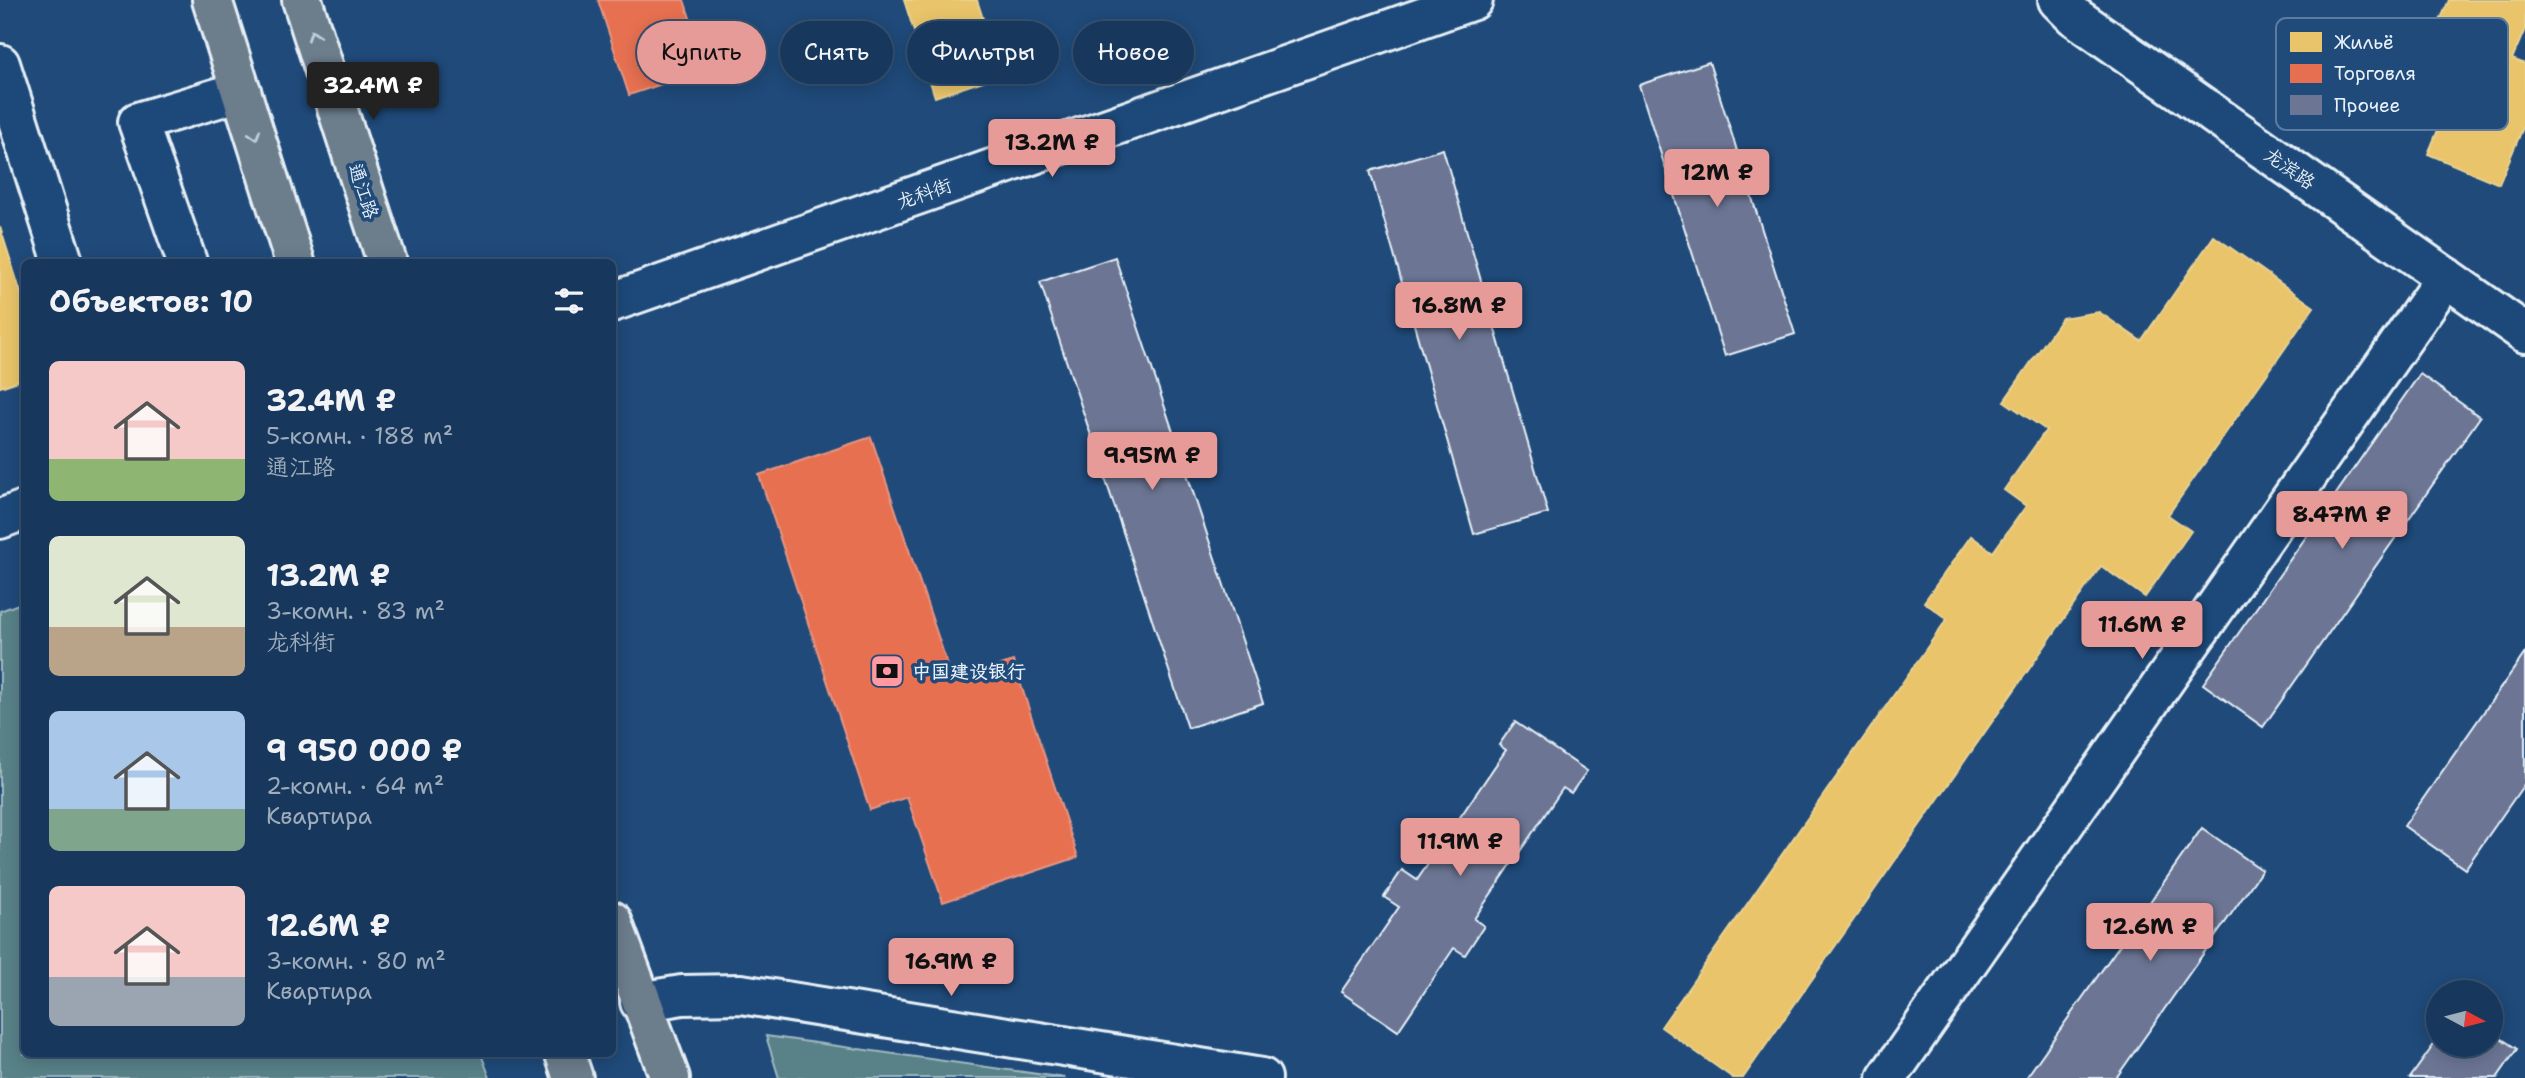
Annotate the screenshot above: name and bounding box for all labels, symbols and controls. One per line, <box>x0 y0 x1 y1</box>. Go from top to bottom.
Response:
legend <box>2276 18 2508 130</box>
chip: Купить <box>637 21 766 84</box>
chip: Снять <box>780 21 893 84</box>
chip: Фильтры <box>907 21 1059 84</box>
chip: Новое <box>1073 21 1194 84</box>
one-way arrow <box>307 29 321 41</box>
text: Жильё <box>2334 30 2394 55</box>
text: Торговля <box>2334 61 2416 86</box>
pin: 32.4M ₽ <box>308 62 438 122</box>
text: 32.4M ₽ <box>323 70 423 100</box>
text: Прочее <box>2334 93 2400 118</box>
pin: 13.2M ₽ <box>987 120 1117 179</box>
text: 13.2M ₽ <box>1004 127 1100 157</box>
one-way arrow <box>246 129 261 141</box>
street label: 龙滨路 <box>2259 142 2320 195</box>
pin: 12M ₽ <box>1668 150 1766 209</box>
text: 12M ₽ <box>1680 157 1754 187</box>
street label: 通江路 <box>343 160 384 222</box>
street label: 龙科街 <box>893 172 955 215</box>
text: Объектов: 10 <box>49 281 253 322</box>
icon: filters <box>550 282 588 320</box>
pin: 16.8M ₽ <box>1394 282 1524 342</box>
text: 16.8M ₽ <box>1411 290 1507 320</box>
text: 32.4M ₽ <box>266 380 397 421</box>
icon: home <box>105 389 189 473</box>
text: 5-комн. · 188 m² <box>266 421 453 451</box>
pin: 9.95M ₽ <box>1087 433 1217 492</box>
text: 9.95M ₽ <box>1103 440 1201 470</box>
text: 通江路 <box>266 452 335 482</box>
pin: 8.47M ₽ <box>2277 491 2407 551</box>
text: 8.47M ₽ <box>2292 499 2392 529</box>
text: 13.2M ₽ <box>266 555 390 596</box>
icon: home <box>105 564 189 648</box>
text: 3-комн. · 83 m² <box>266 596 445 626</box>
pin: 11.6M ₽ <box>2077 602 2207 661</box>
text: 11.6M ₽ <box>2097 609 2187 639</box>
text: 龙科街 <box>266 627 335 657</box>
bank icon: 中国建设银行 <box>868 652 906 690</box>
place label: 中国建设银行 <box>912 659 1026 684</box>
text: 9 950 000 ₽ <box>266 730 463 771</box>
icon: home <box>105 739 189 823</box>
text: 2-комн. · 64 m² <box>266 771 444 801</box>
text: Квартира <box>266 801 372 831</box>
pin: 11.9M ₽ <box>1395 818 1525 878</box>
text: 11.9M ₽ <box>1417 826 1503 856</box>
pin: 12.6M ₽ <box>2085 904 2215 963</box>
text: 12.6M ₽ <box>266 905 390 946</box>
text: 12.6M ₽ <box>2102 911 2198 941</box>
icon: home <box>105 914 189 998</box>
pin: 16.9M ₽ <box>886 939 1016 998</box>
text: 3-комн. · 80 m² <box>266 946 446 976</box>
text: 16.9M ₽ <box>905 946 997 976</box>
text: Квартира <box>266 976 372 1006</box>
north arrow <box>2426 980 2502 1057</box>
map controls <box>2426 980 2503 1057</box>

